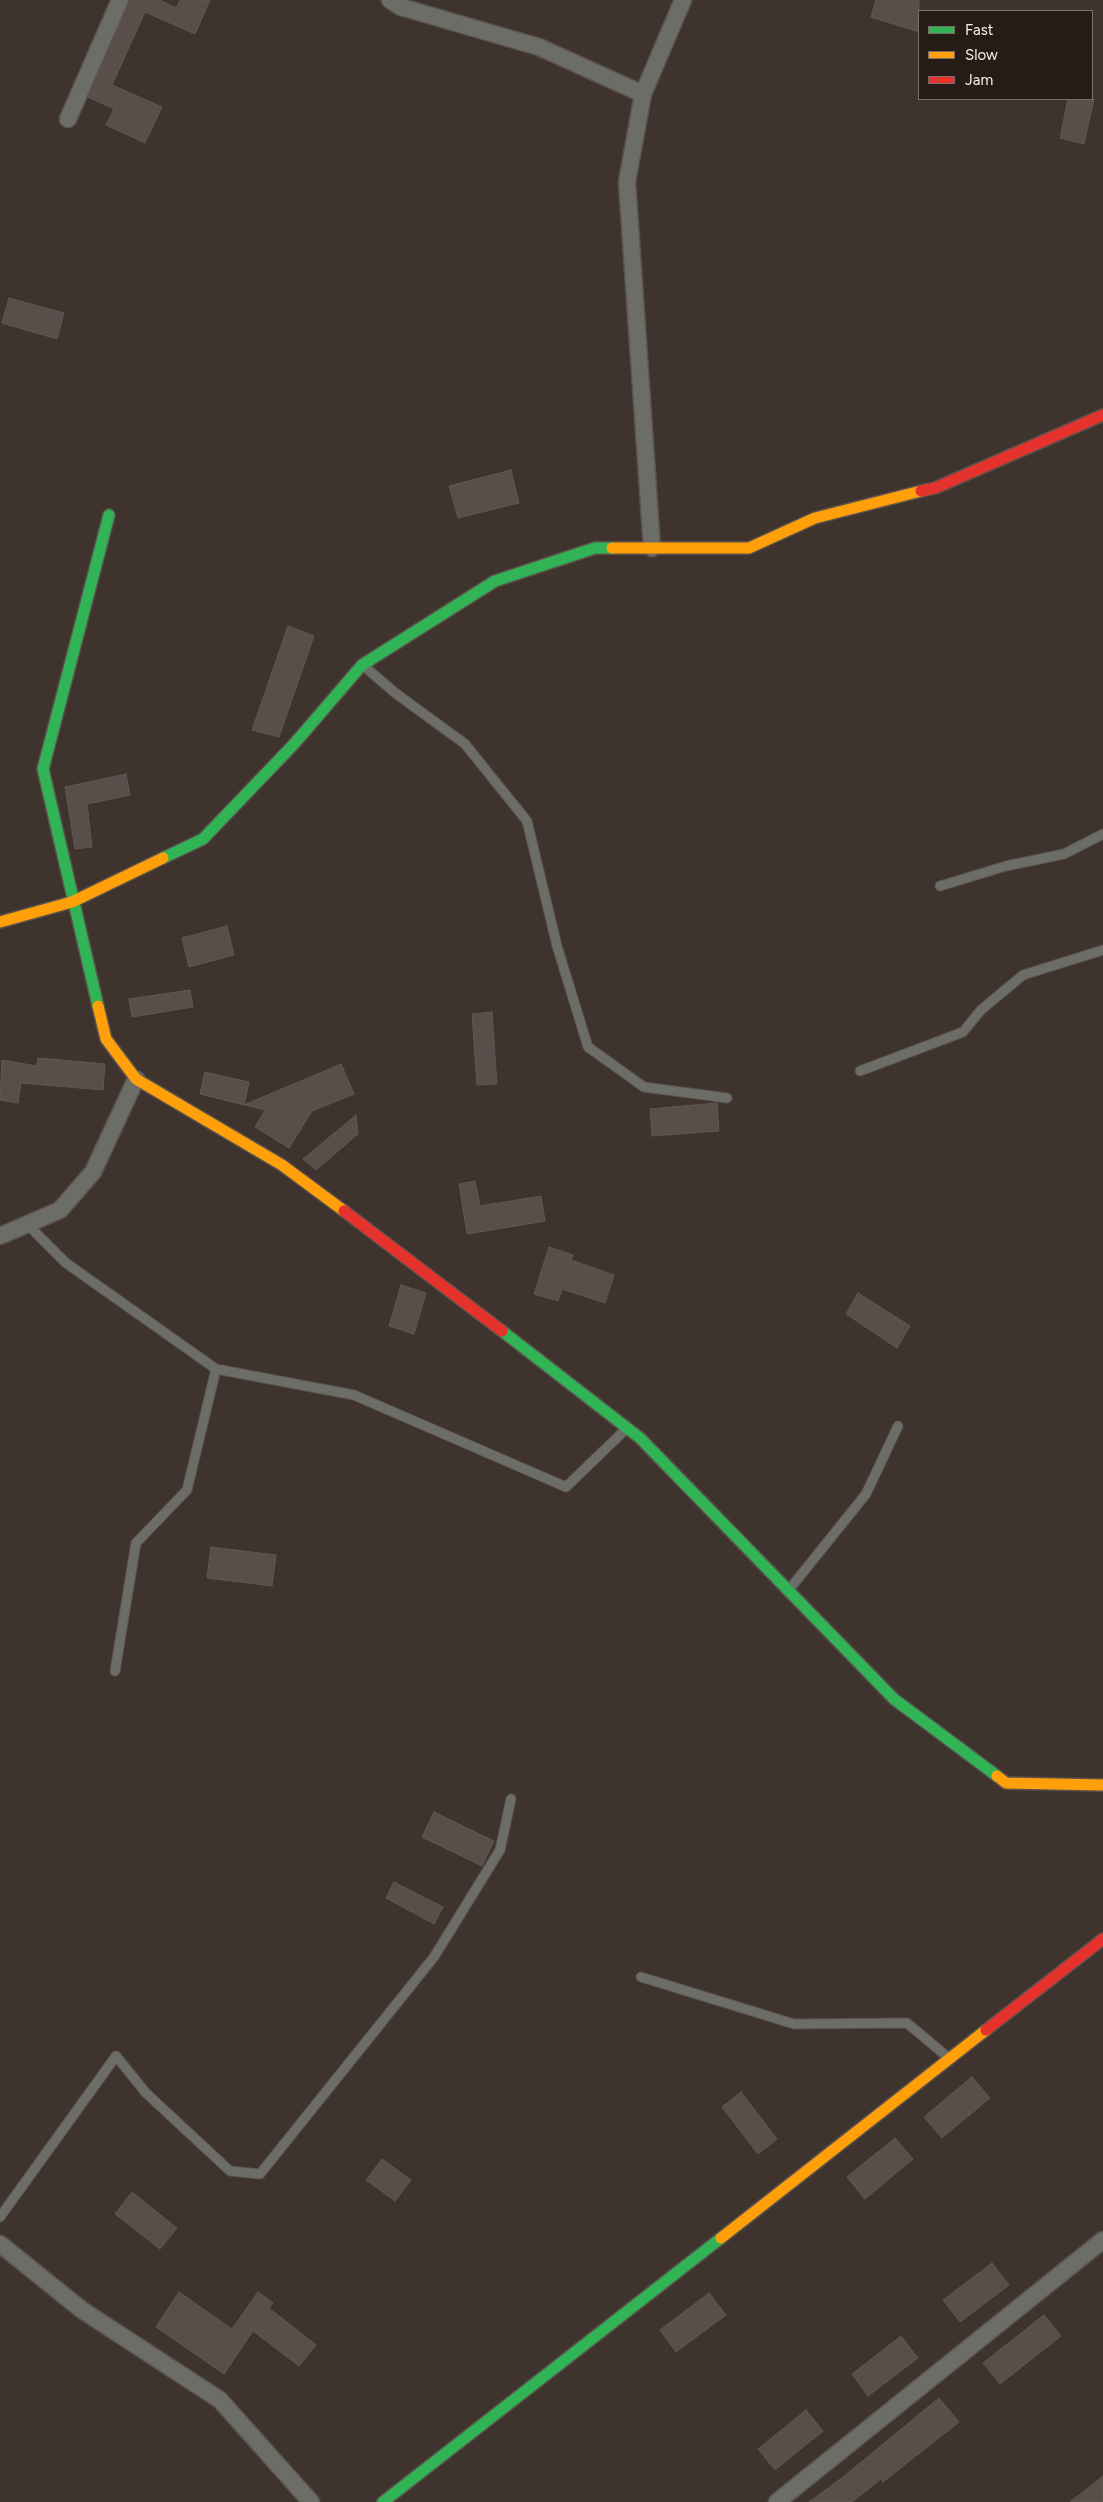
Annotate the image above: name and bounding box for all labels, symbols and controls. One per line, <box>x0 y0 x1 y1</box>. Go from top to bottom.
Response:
legend <box>918 10 1093 100</box>
text: Fast <box>965 21 993 39</box>
text: Slow <box>965 46 998 64</box>
text: Jam <box>965 71 993 89</box>

